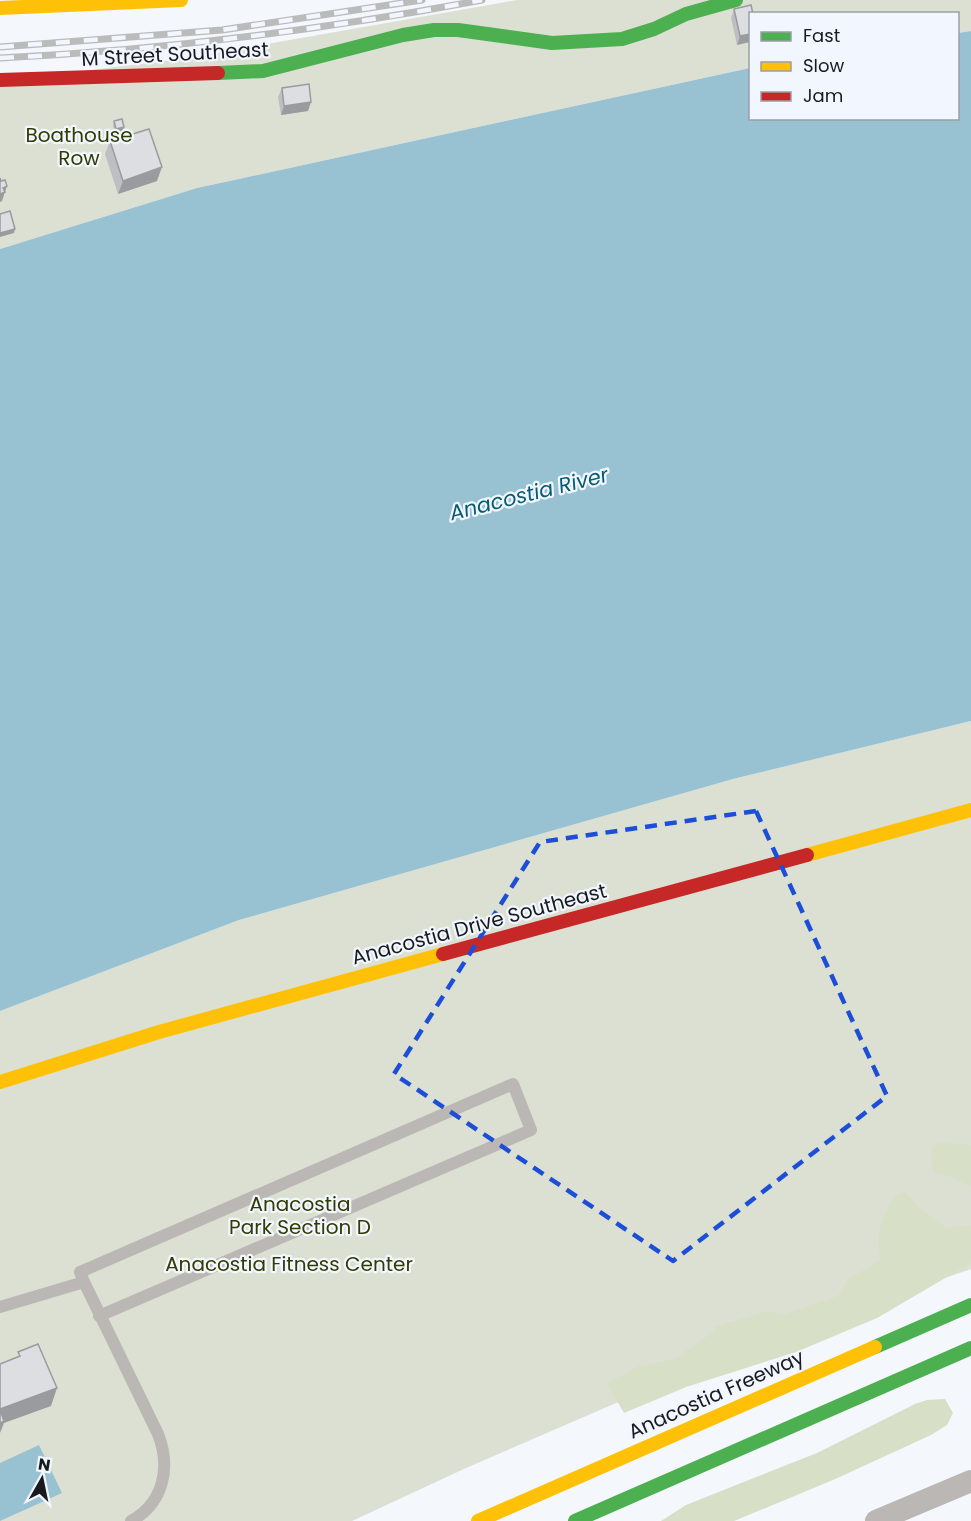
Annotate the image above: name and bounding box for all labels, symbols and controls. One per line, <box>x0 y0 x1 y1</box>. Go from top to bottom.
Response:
legend <box>749 12 959 120</box>
text: Fast <box>803 23 840 48</box>
street label: M Street Southeast <box>81 35 269 73</box>
text: Slow <box>803 53 845 78</box>
text: Jam <box>803 83 843 108</box>
park label: Boathouse Row <box>25 121 133 172</box>
water label: Anacostia River <box>445 459 612 528</box>
street label: Anacostia Drive Southeast <box>348 876 610 972</box>
park label: Anacostia Park Section D <box>229 1190 371 1241</box>
park label: Anacostia Fitness Center <box>165 1250 413 1278</box>
street label: Anacostia Freeway <box>624 1343 808 1445</box>
north arrow <box>12 1449 72 1509</box>
text: N <box>37 1452 52 1477</box>

